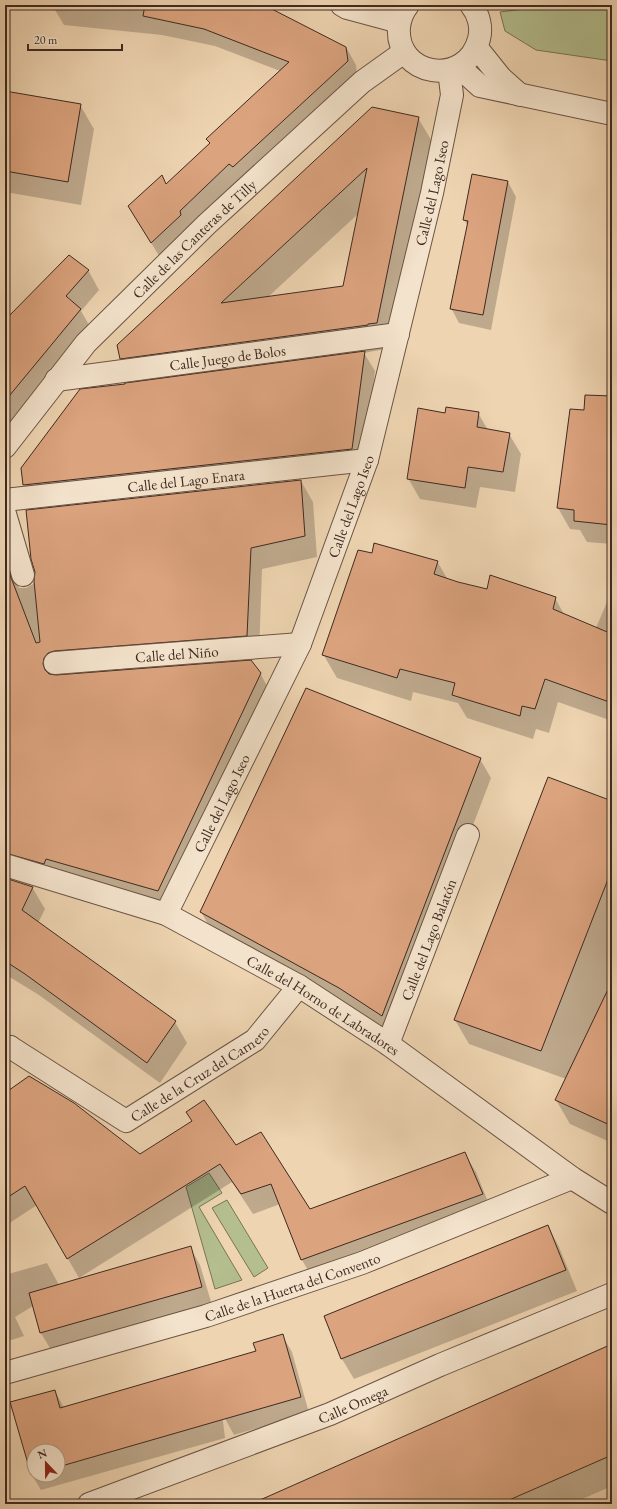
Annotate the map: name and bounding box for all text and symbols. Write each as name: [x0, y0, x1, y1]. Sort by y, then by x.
scale bar: [28, 26, 122, 52]
text: 20 m: [34, 32, 58, 48]
street label: Calle del Lago Iseo: [410, 138, 452, 248]
street label: Calle de las Canteras de Tilly: [128, 174, 260, 302]
street label: Calle Juego de Bolos: [168, 340, 287, 374]
street label: Calle del Lago Iseo: [323, 453, 377, 560]
street label: Calle del Lago Enara: [126, 464, 246, 496]
street label: Calle del Niño: [134, 641, 219, 666]
street label: Calle del Lago Iseo: [189, 750, 254, 855]
street label: Calle del Lago Balatón: [396, 876, 460, 1003]
street label: Calle del Horno de Labradores: [244, 950, 404, 1059]
street label: Calle de la Cruz del Carnero: [126, 1021, 273, 1126]
street label: Calle de la Huerta del Convento: [202, 1247, 383, 1325]
street label: Calle Omega: [315, 1380, 390, 1427]
north arrow: [26, 1443, 66, 1483]
text: N: [36, 1446, 49, 1462]

